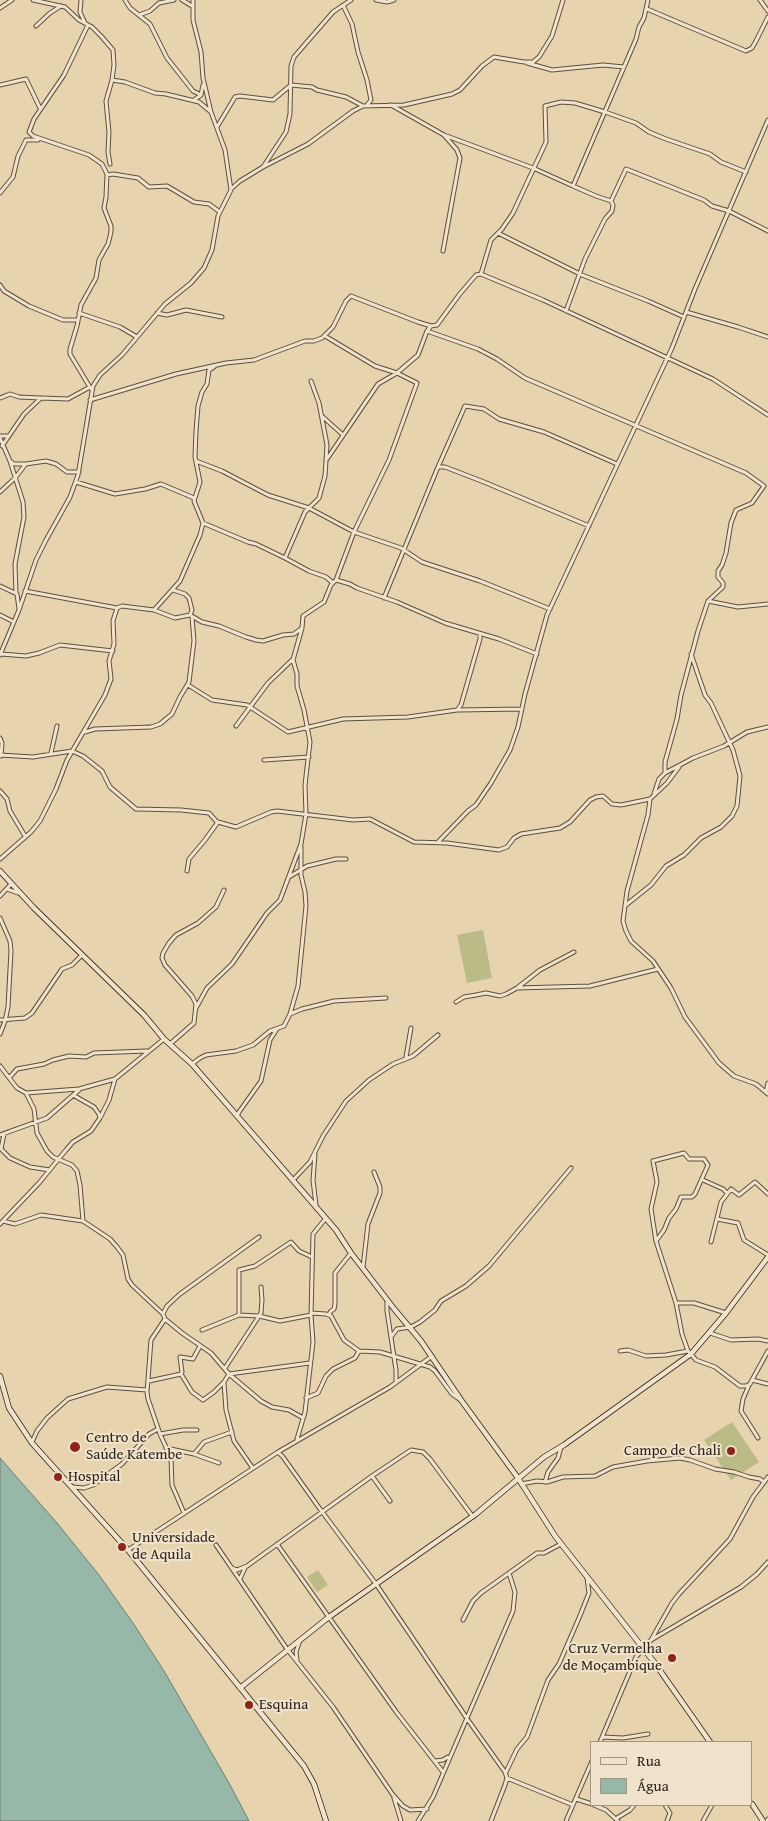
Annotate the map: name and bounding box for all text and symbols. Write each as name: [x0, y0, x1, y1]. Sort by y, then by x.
place label: Centro de Saúde Katembe: [86, 1429, 182, 1464]
marker: Centro de Saúde Katembe: [68, 1440, 82, 1454]
place label: Campo de Chali: [624, 1442, 721, 1460]
marker: Campo de Chali: [725, 1445, 737, 1457]
place label: Hospital: [68, 1468, 120, 1486]
marker: Hospital: [52, 1471, 64, 1483]
place label: Universidade de Aquila: [132, 1529, 215, 1564]
marker: Universidade de Aquila: [116, 1541, 128, 1553]
place label: Cruz Vermelha de Moçambique: [563, 1640, 662, 1675]
marker: Cruz Vermelha de Moçambique: [666, 1652, 678, 1664]
place label: Esquina: [259, 1696, 308, 1714]
marker: Esquina: [243, 1699, 255, 1711]
legend: [590, 1741, 753, 1806]
text: Rua: [637, 1750, 661, 1771]
text: Água: [637, 1775, 669, 1796]

